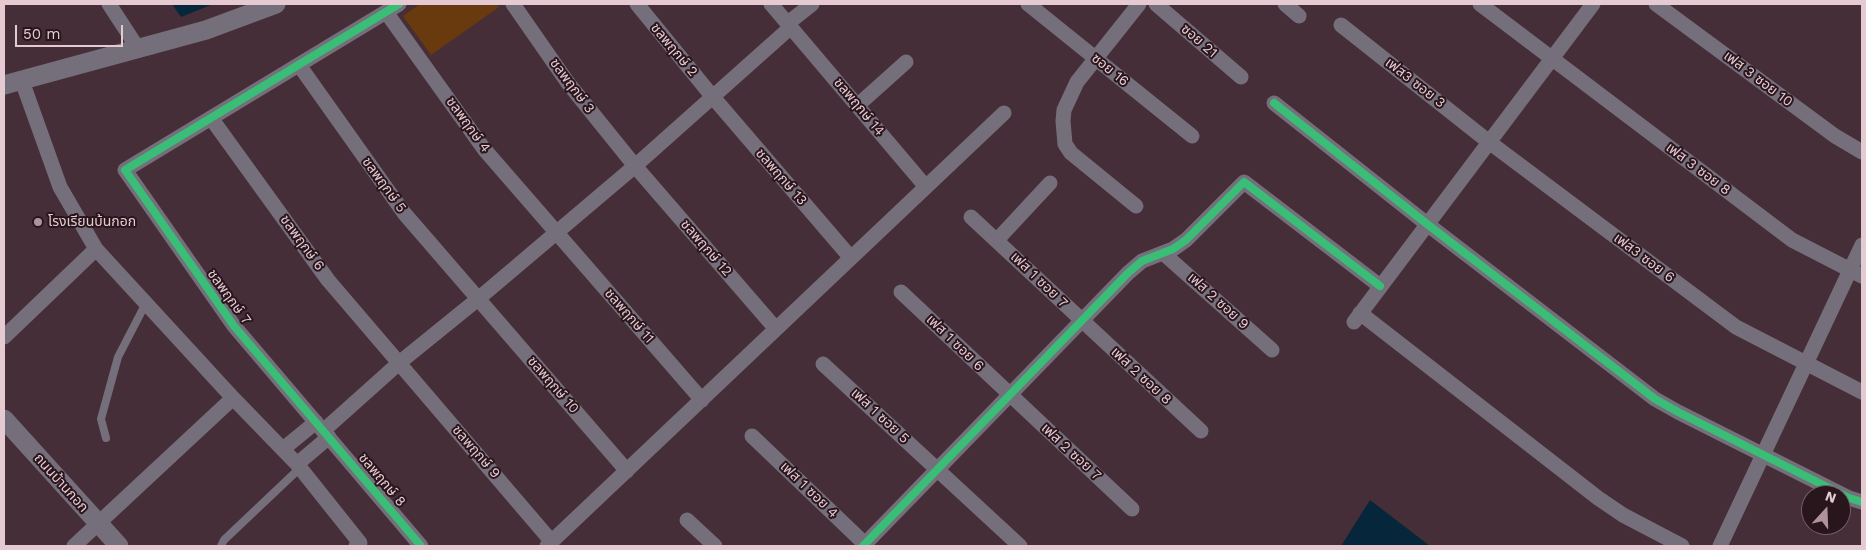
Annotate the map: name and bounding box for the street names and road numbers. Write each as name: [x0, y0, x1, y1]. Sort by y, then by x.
street label: ชลพฤกษ์ 2: [647, 20, 701, 80]
street label: ซอย 21: [1177, 21, 1221, 61]
street label: เฟส 3 ซอย 10: [1720, 48, 1796, 110]
street label: ซอย 16: [1088, 50, 1132, 90]
street label: เฟส3 ซอย 3: [1382, 54, 1448, 112]
street label: ชลพฤกษ์ 3: [546, 55, 598, 117]
street label: ชลพฤกษ์ 14: [830, 75, 888, 139]
street label: ชลพฤกษ์ 4: [442, 94, 494, 156]
street label: เฟส 3 ซอย 8: [1662, 139, 1734, 199]
street label: ชลพฤกษ์ 13: [752, 145, 810, 209]
street label: ชลพฤกษ์ 5: [358, 154, 410, 216]
street label: ชลพฤกษ์ 6: [276, 212, 328, 274]
street label: ชลพฤกษ์ 12: [677, 216, 735, 280]
street label: เฟส3 ซอย 6: [1610, 230, 1678, 286]
street label: เฟส 1 ซอย 7: [1007, 249, 1071, 311]
street label: ชลพฤกษ์ 7: [203, 266, 255, 328]
street label: เฟส 2 ซอย 9: [1184, 269, 1252, 333]
street label: ชลพฤกษ์ 11: [601, 285, 657, 347]
street label: เฟส 1 ซอย 6: [923, 311, 987, 375]
street label: เฟส 2 ซอย 8: [1107, 344, 1175, 408]
street label: ชลพฤกษ์ 10: [524, 353, 582, 417]
street label: เฟส 1 ซอย 5: [847, 385, 913, 447]
street label: เฟส 2 ซอย 7: [1038, 420, 1104, 484]
street label: ชลพฤกษ์ 9: [448, 422, 504, 482]
street label: ถนนบ้านกอก: [30, 450, 92, 516]
street label: ชลพฤกษ์ 8: [355, 450, 409, 510]
street label: เฟส 1 ซอย 4: [777, 458, 841, 522]

